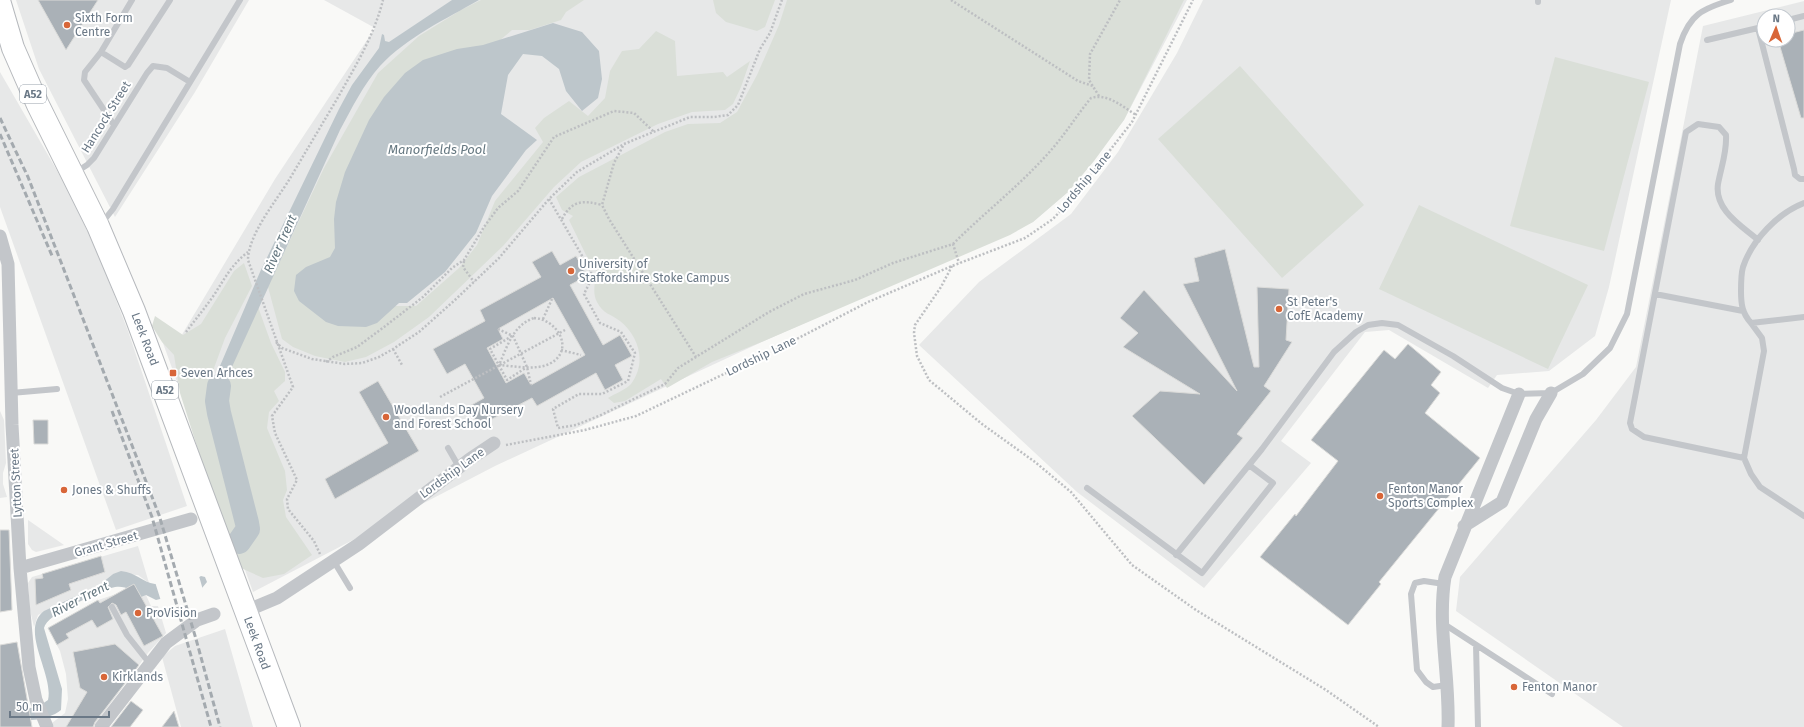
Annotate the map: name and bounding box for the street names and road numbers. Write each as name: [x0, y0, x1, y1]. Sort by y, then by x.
street label: Hancock Street: [78, 78, 134, 155]
road number: A52: [20, 85, 46, 103]
street label: Lordship Lane: [1054, 148, 1114, 216]
street label: Leek Road: [128, 310, 162, 368]
street label: Lordship Lane: [724, 333, 798, 379]
road number: A52: [152, 381, 178, 399]
street label: Lordship Lane: [417, 445, 487, 501]
street label: Lytton Street: [7, 447, 25, 518]
street label: Grant Street: [73, 528, 140, 560]
street label: Leek Road: [241, 614, 273, 672]

